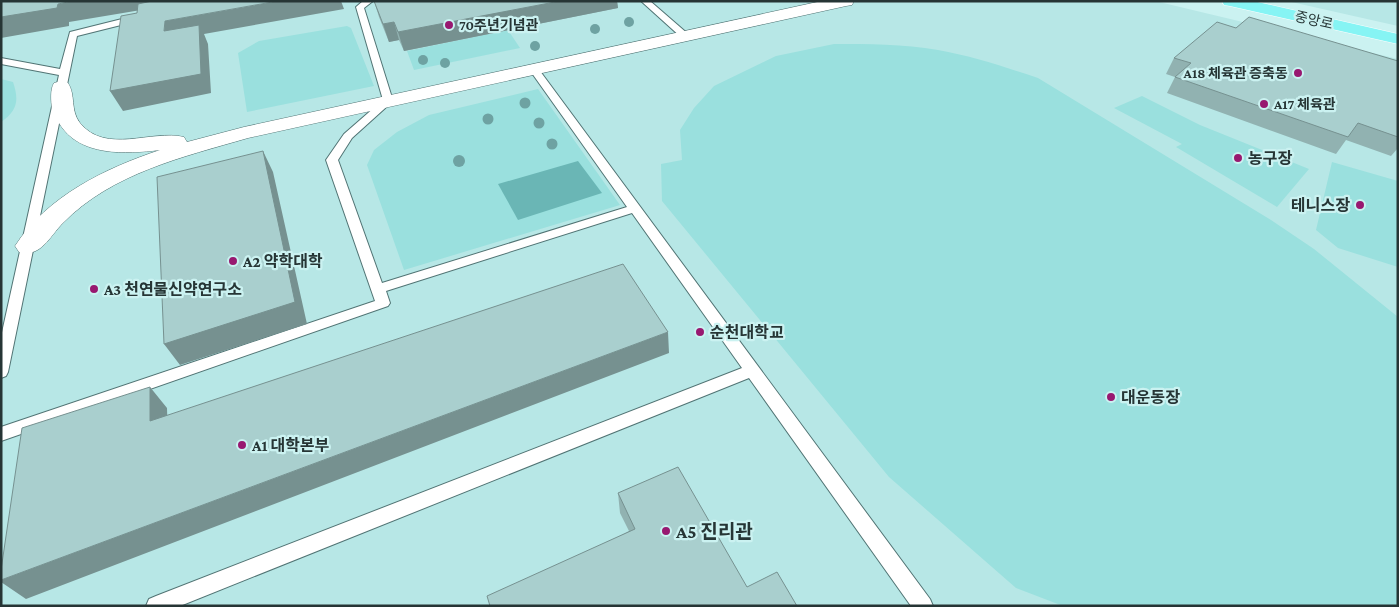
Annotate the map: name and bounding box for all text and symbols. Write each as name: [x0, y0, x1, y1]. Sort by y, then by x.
street label: 중앙로: [1293, 8, 1335, 32]
place label: 70주년기념관: [459, 17, 539, 33]
marker: 70주년기념관: [443, 19, 455, 31]
place label: A18 체육관 증축동: [1183, 65, 1288, 81]
marker: A18 체육관 증축동: [1292, 67, 1304, 79]
place label: A17 체육관: [1273, 96, 1336, 112]
marker: A17 체육관: [1258, 98, 1270, 110]
place label: 농구장: [1248, 150, 1292, 167]
marker: 농구장: [1232, 152, 1244, 164]
place label: 테니스장: [1291, 197, 1350, 214]
marker: 테니스장: [1354, 199, 1366, 211]
place label: A2 약학대학: [242, 252, 323, 270]
marker: A2 약학대학: [227, 255, 239, 267]
place label: A3 천연물신약연구소: [103, 280, 242, 298]
marker: A3 천연물신약연구소: [88, 283, 100, 295]
place label: 순천대학교: [710, 323, 784, 341]
marker: 순천대학교: [694, 326, 706, 338]
place label: 대운동장: [1121, 389, 1180, 406]
marker: 대운동장: [1105, 391, 1117, 403]
place label: A1 대학본부: [251, 436, 329, 454]
marker: A1 대학본부: [236, 439, 248, 451]
place label: A5 진리관: [675, 521, 753, 542]
marker: A5 진리관: [660, 525, 672, 537]

